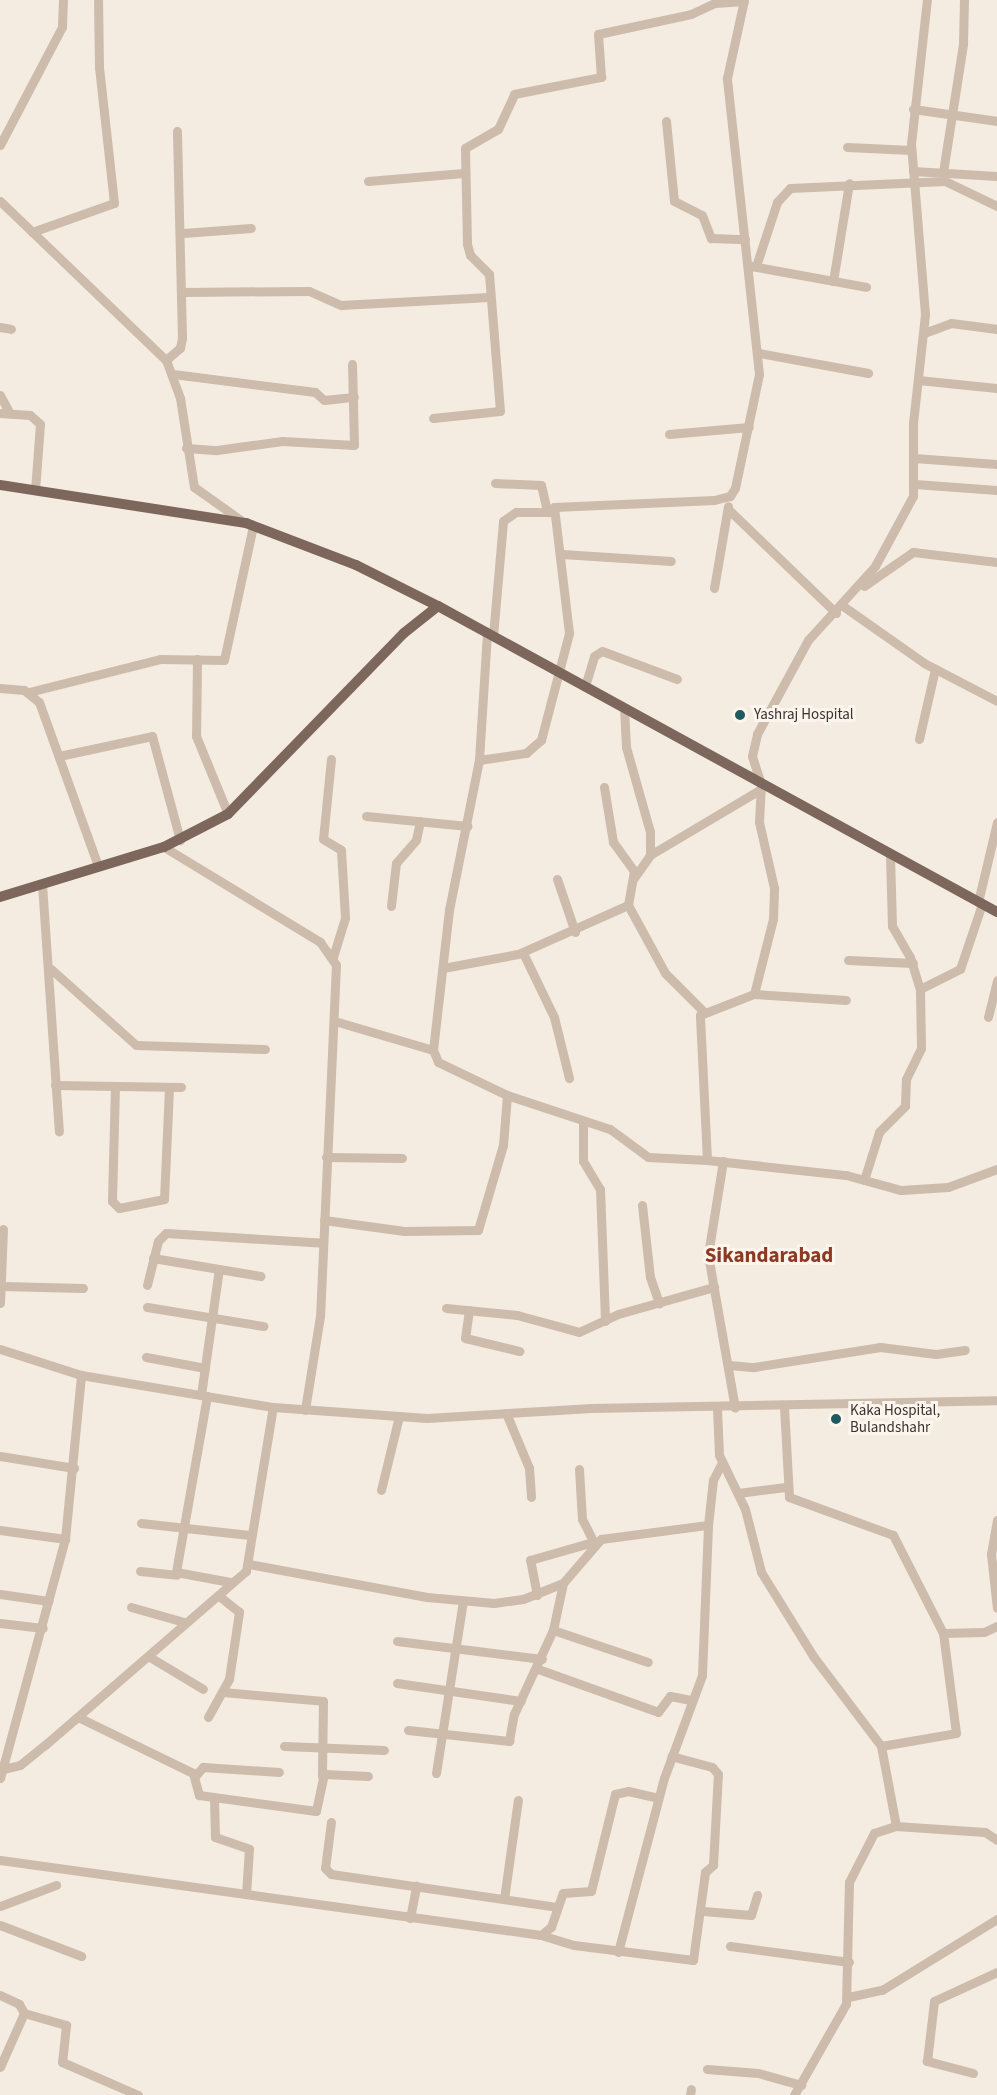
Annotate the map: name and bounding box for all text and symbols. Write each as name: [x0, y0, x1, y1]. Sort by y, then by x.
marker: Yashraj Hospital: [731, 706, 749, 724]
place label: Yashraj Hospital: [754, 706, 854, 724]
district label: Sikandarabad: [705, 1242, 833, 1268]
place label: Kaka Hospital, Bulandshahr: [850, 1401, 940, 1436]
marker: Kaka Hospital, Bulandshahr: [827, 1410, 845, 1428]

